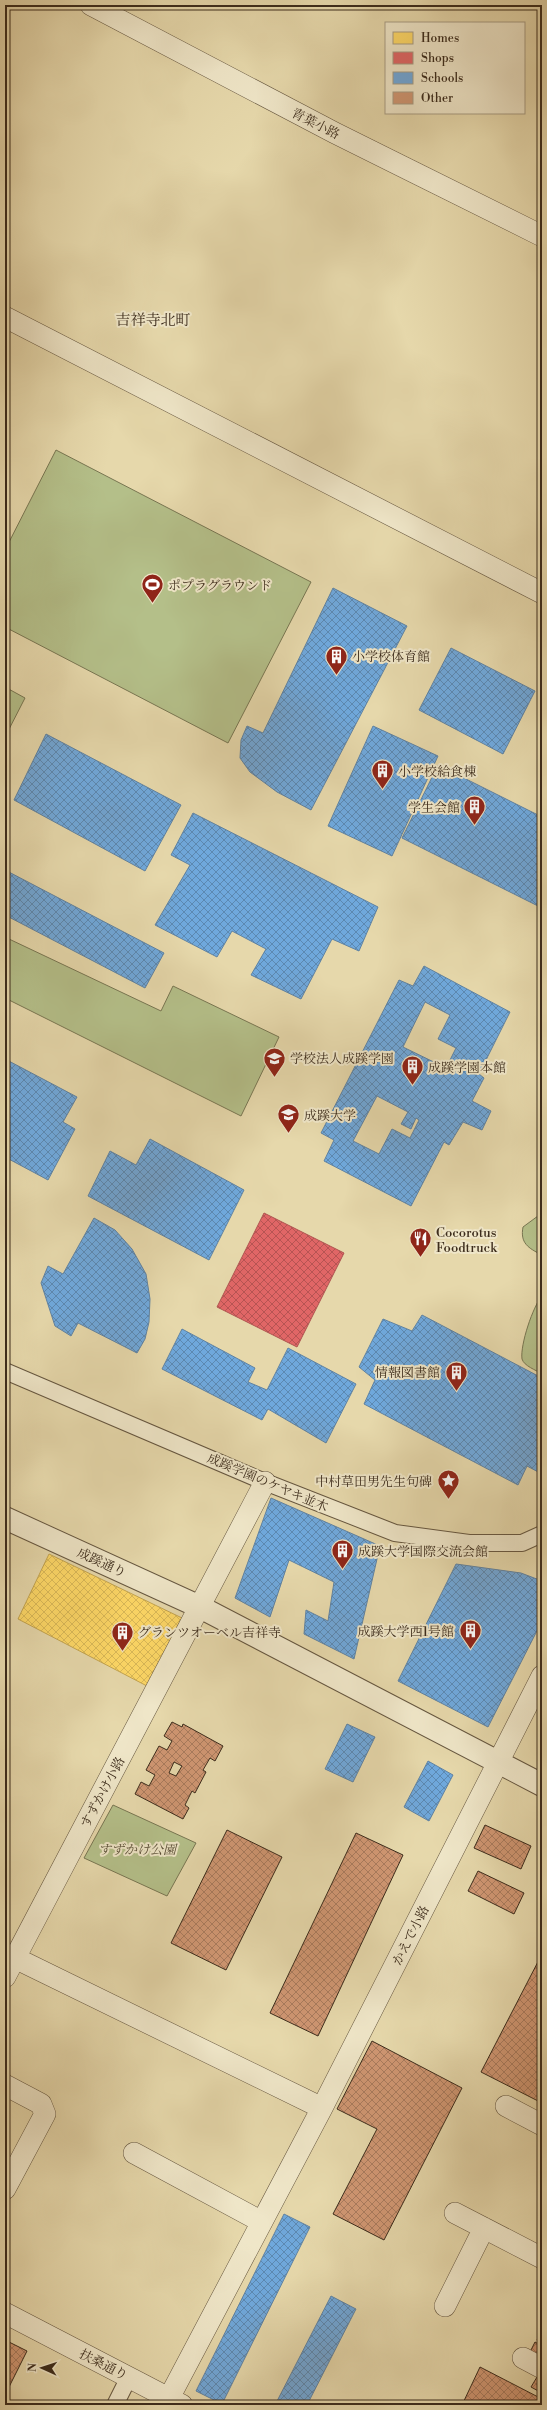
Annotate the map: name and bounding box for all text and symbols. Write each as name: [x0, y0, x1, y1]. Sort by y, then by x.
legend: [385, 22, 525, 114]
text: Homes: [421, 31, 459, 46]
text: Shops: [421, 51, 454, 66]
text: Schools: [421, 71, 463, 86]
text: Other: [421, 91, 453, 106]
street label: 青葉小路: [289, 105, 342, 143]
district label: 吉祥寺北町: [115, 311, 191, 330]
sports icon: ポプラグラウンド: [139, 572, 165, 605]
place label: ポプラグラウンド: [168, 578, 272, 594]
building icon: 小学校体育館: [323, 643, 349, 676]
place label: 小学校体育館: [352, 649, 430, 665]
building icon: 小学校給食棟: [370, 758, 396, 791]
place label: 小学校給食棟: [398, 764, 476, 780]
building icon: 学生会館: [462, 794, 488, 827]
place label: 学生会館: [408, 800, 460, 816]
school or university icon: 学校法人成蹊学園: [261, 1045, 287, 1078]
place label: 学校法人成蹊学園: [290, 1051, 394, 1067]
building icon: 成蹊学園本館: [399, 1054, 425, 1087]
place label: 成蹊学園本館: [428, 1060, 506, 1076]
school or university icon: 成蹊大学: [275, 1102, 301, 1135]
place label: 成蹊大学: [304, 1108, 356, 1124]
place label: Cocorotus Foodtruck: [436, 1225, 498, 1256]
restaurant icon: Cocorotus Foodtruck: [407, 1226, 433, 1259]
building icon: 情報図書館: [443, 1359, 469, 1392]
place label: 情報図書館: [375, 1365, 440, 1381]
street label: 成蹊学園のケヤキ並木: [205, 1450, 330, 1516]
place icon: 中村草田男先生句碑: [435, 1468, 461, 1501]
place label: 中村草田男先生句碑: [315, 1474, 432, 1490]
building icon: 成蹊大学国際交流会館: [330, 1538, 356, 1571]
place label: 成蹊大学国際交流会館: [358, 1544, 488, 1560]
street label: 成蹊通り: [75, 1545, 129, 1581]
building icon: 成蹊大学西1号館: [457, 1618, 483, 1651]
building icon: グランツオーベル吉祥寺: [110, 1619, 136, 1652]
place label: 成蹊大学西1号館: [357, 1624, 454, 1640]
place label: グランツオーベル吉祥寺: [138, 1625, 281, 1641]
street label: すずかけ小路: [77, 1754, 128, 1831]
park label: すずかけ公園: [98, 1842, 178, 1858]
street label: かえで小路: [389, 1903, 433, 1968]
street label: 扶桑通り: [77, 2346, 130, 2384]
north arrow: [22, 2348, 62, 2388]
text: N: [26, 2363, 40, 2372]

